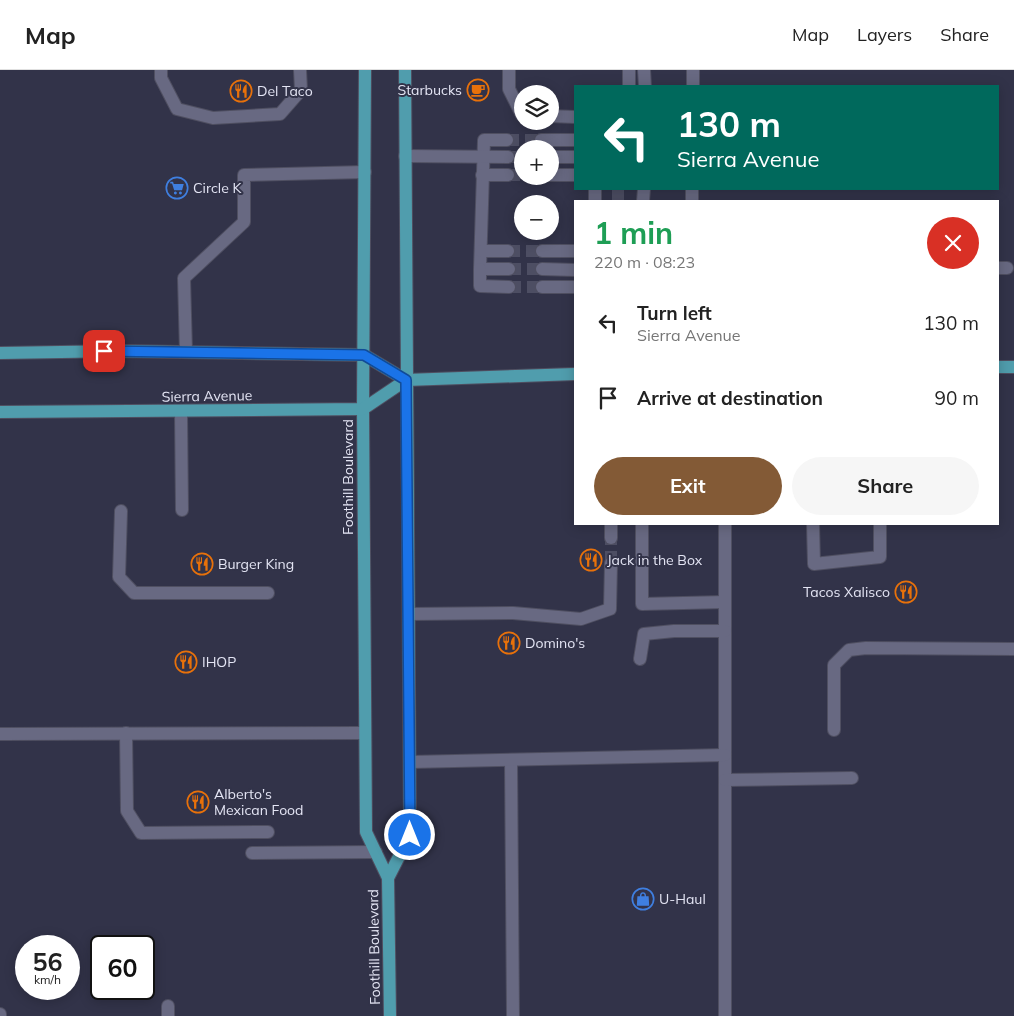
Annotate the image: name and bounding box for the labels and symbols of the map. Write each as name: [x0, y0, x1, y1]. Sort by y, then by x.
cafe icon: Starbucks: [466, 78, 490, 102]
restaurant icon: Del Taco: [229, 79, 253, 103]
place label: Starbucks: [397, 81, 462, 99]
place label: Del Taco: [257, 82, 313, 100]
supermarket icon: Circle K: [165, 176, 189, 200]
place label: Circle K: [193, 179, 242, 197]
pin: [83, 330, 125, 372]
street label: Sierra Avenue: [162, 386, 252, 406]
street label: Foothill Boulevard: [339, 419, 357, 535]
restaurant icon: Jack in the Box: [579, 548, 603, 572]
place label: Jack in the Box: [607, 551, 703, 569]
restaurant icon: Burger King: [190, 552, 214, 576]
place label: Burger King: [218, 555, 294, 573]
restaurant icon: Tacos Xalisco: [894, 580, 918, 604]
place label: Tacos Xalisco: [803, 583, 890, 601]
restaurant icon: Domino's: [497, 631, 521, 655]
place label: Domino's: [525, 634, 585, 652]
restaurant icon: IHOP: [174, 650, 198, 674]
place label: IHOP: [202, 653, 236, 671]
place label: Alberto's Mexican Food: [214, 785, 304, 819]
restaurant icon: Alberto's Mexican Food: [186, 790, 210, 814]
position arrow: [383, 808, 435, 860]
shop icon: U-Haul: [631, 887, 655, 911]
street label: Foothill Boulevard: [364, 889, 384, 1005]
place label: U-Haul: [659, 890, 706, 908]
speed limit sign: 60: [90, 935, 155, 1000]

